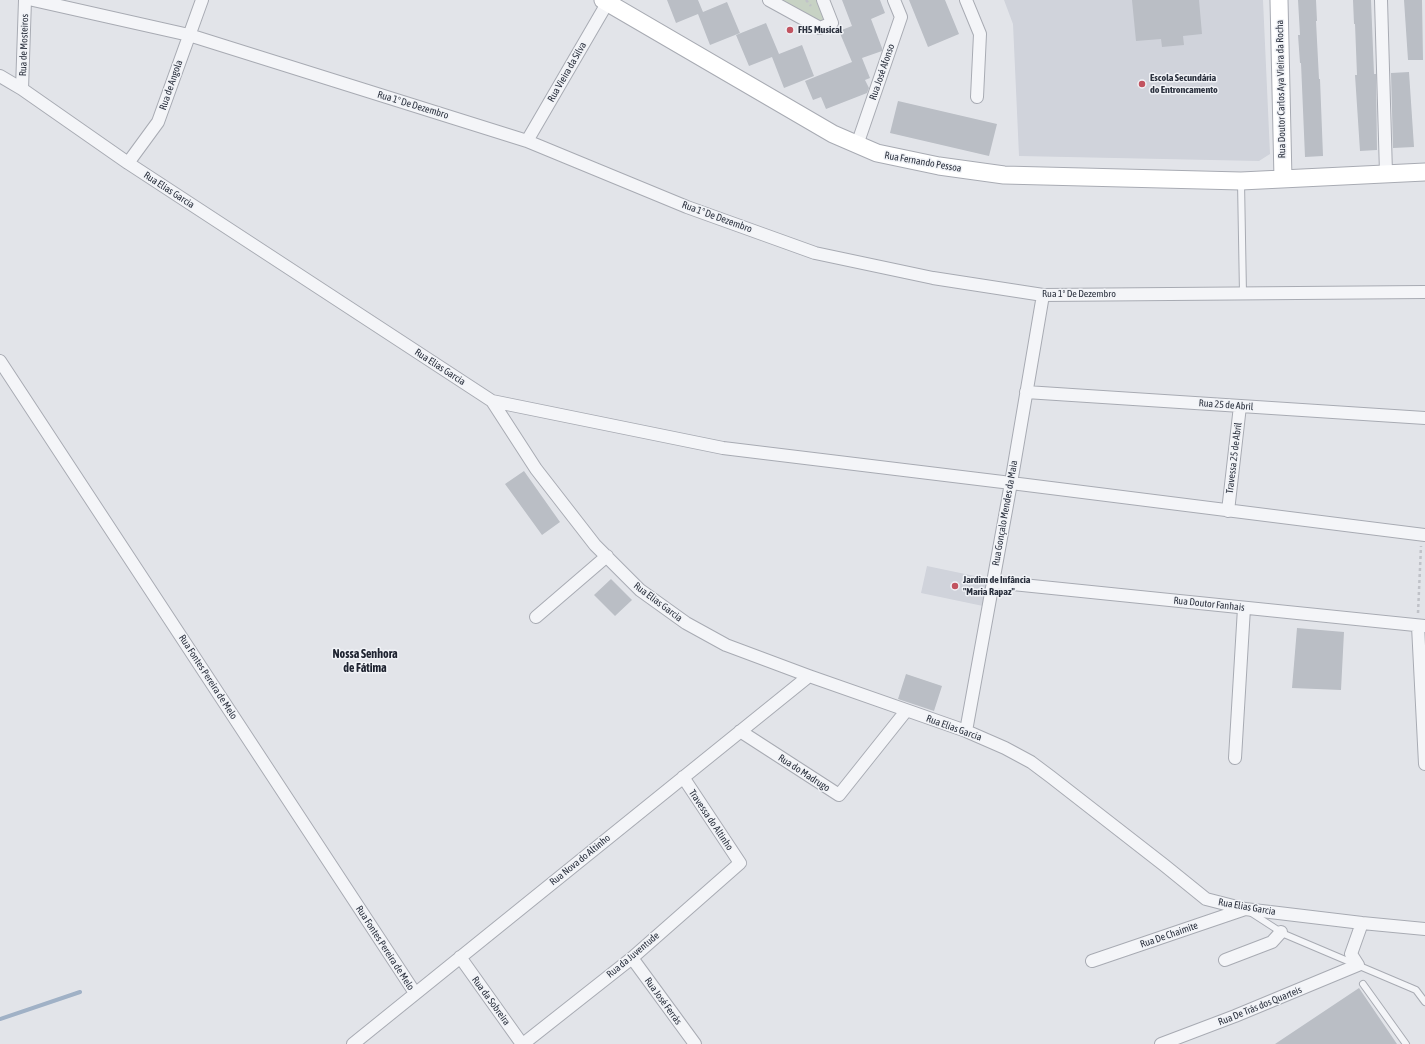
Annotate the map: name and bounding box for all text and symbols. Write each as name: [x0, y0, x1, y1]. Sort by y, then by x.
street label: Rua de Mosteiros: [17, 14, 31, 76]
street label: Rua Doutor Carlos Aya Vieira da Rocha: [1274, 20, 1288, 158]
place label: FH5 Musical: [798, 24, 842, 36]
marker: FH5 Musical: [785, 25, 795, 35]
street label: Rua Vieira da Silva: [545, 40, 589, 104]
street label: Rua José Afonso: [867, 42, 897, 102]
street label: Rua de Angola: [157, 58, 185, 112]
place label: Escola Secundária do Entroncamento: [1150, 72, 1218, 96]
marker: Escola Secundária do Entroncamento: [1137, 79, 1147, 89]
street label: Rua 1º De Dezembro: [376, 88, 450, 122]
street label: Rua Fernando Pessoa: [884, 149, 962, 175]
street label: Rua Elias Garcia: [141, 169, 197, 211]
street label: Rua 1º De Dezembro: [680, 199, 754, 235]
street label: Rua 1º De Dezembro: [1042, 288, 1116, 300]
street label: Rua Elias Garcia: [412, 346, 468, 388]
street label: Rua 25 de Abril: [1198, 397, 1254, 413]
street label: Travessa 25 de Abril: [1224, 422, 1244, 494]
street label: Rua Gonçalo Mendes da Maia: [990, 459, 1020, 567]
place label: Jardim de Infância "Maria Rapaz": [963, 574, 1030, 598]
street label: Rua Elias Garcia: [631, 580, 685, 624]
marker: Jardim de Infância "Maria Rapaz": [950, 581, 960, 591]
street label: Rua Doutor Fanhais: [1173, 594, 1245, 614]
street label: Rua Fontes Pereira de Melo: [176, 632, 240, 722]
district label: Nossa Senhora de Fátima: [332, 647, 398, 675]
street label: Rua Elias Garcia: [925, 712, 983, 744]
street label: Rua do Madrugo: [776, 752, 832, 794]
street label: Travessa do Altinho: [686, 787, 736, 853]
street label: Rua Nova do Altinho: [547, 832, 613, 888]
street label: Rua Elias Garcia: [1217, 896, 1277, 918]
street label: Rua Fontes Pereira de Melo: [353, 903, 417, 993]
street label: Rua De Chaimite: [1138, 919, 1200, 951]
street label: Rua da Juventude: [604, 930, 662, 980]
street label: Rua da Sobreira: [469, 974, 513, 1028]
street label: Rua José Ferrás: [642, 975, 684, 1027]
street label: Rua De Trás dos Quarteis: [1216, 984, 1304, 1028]

